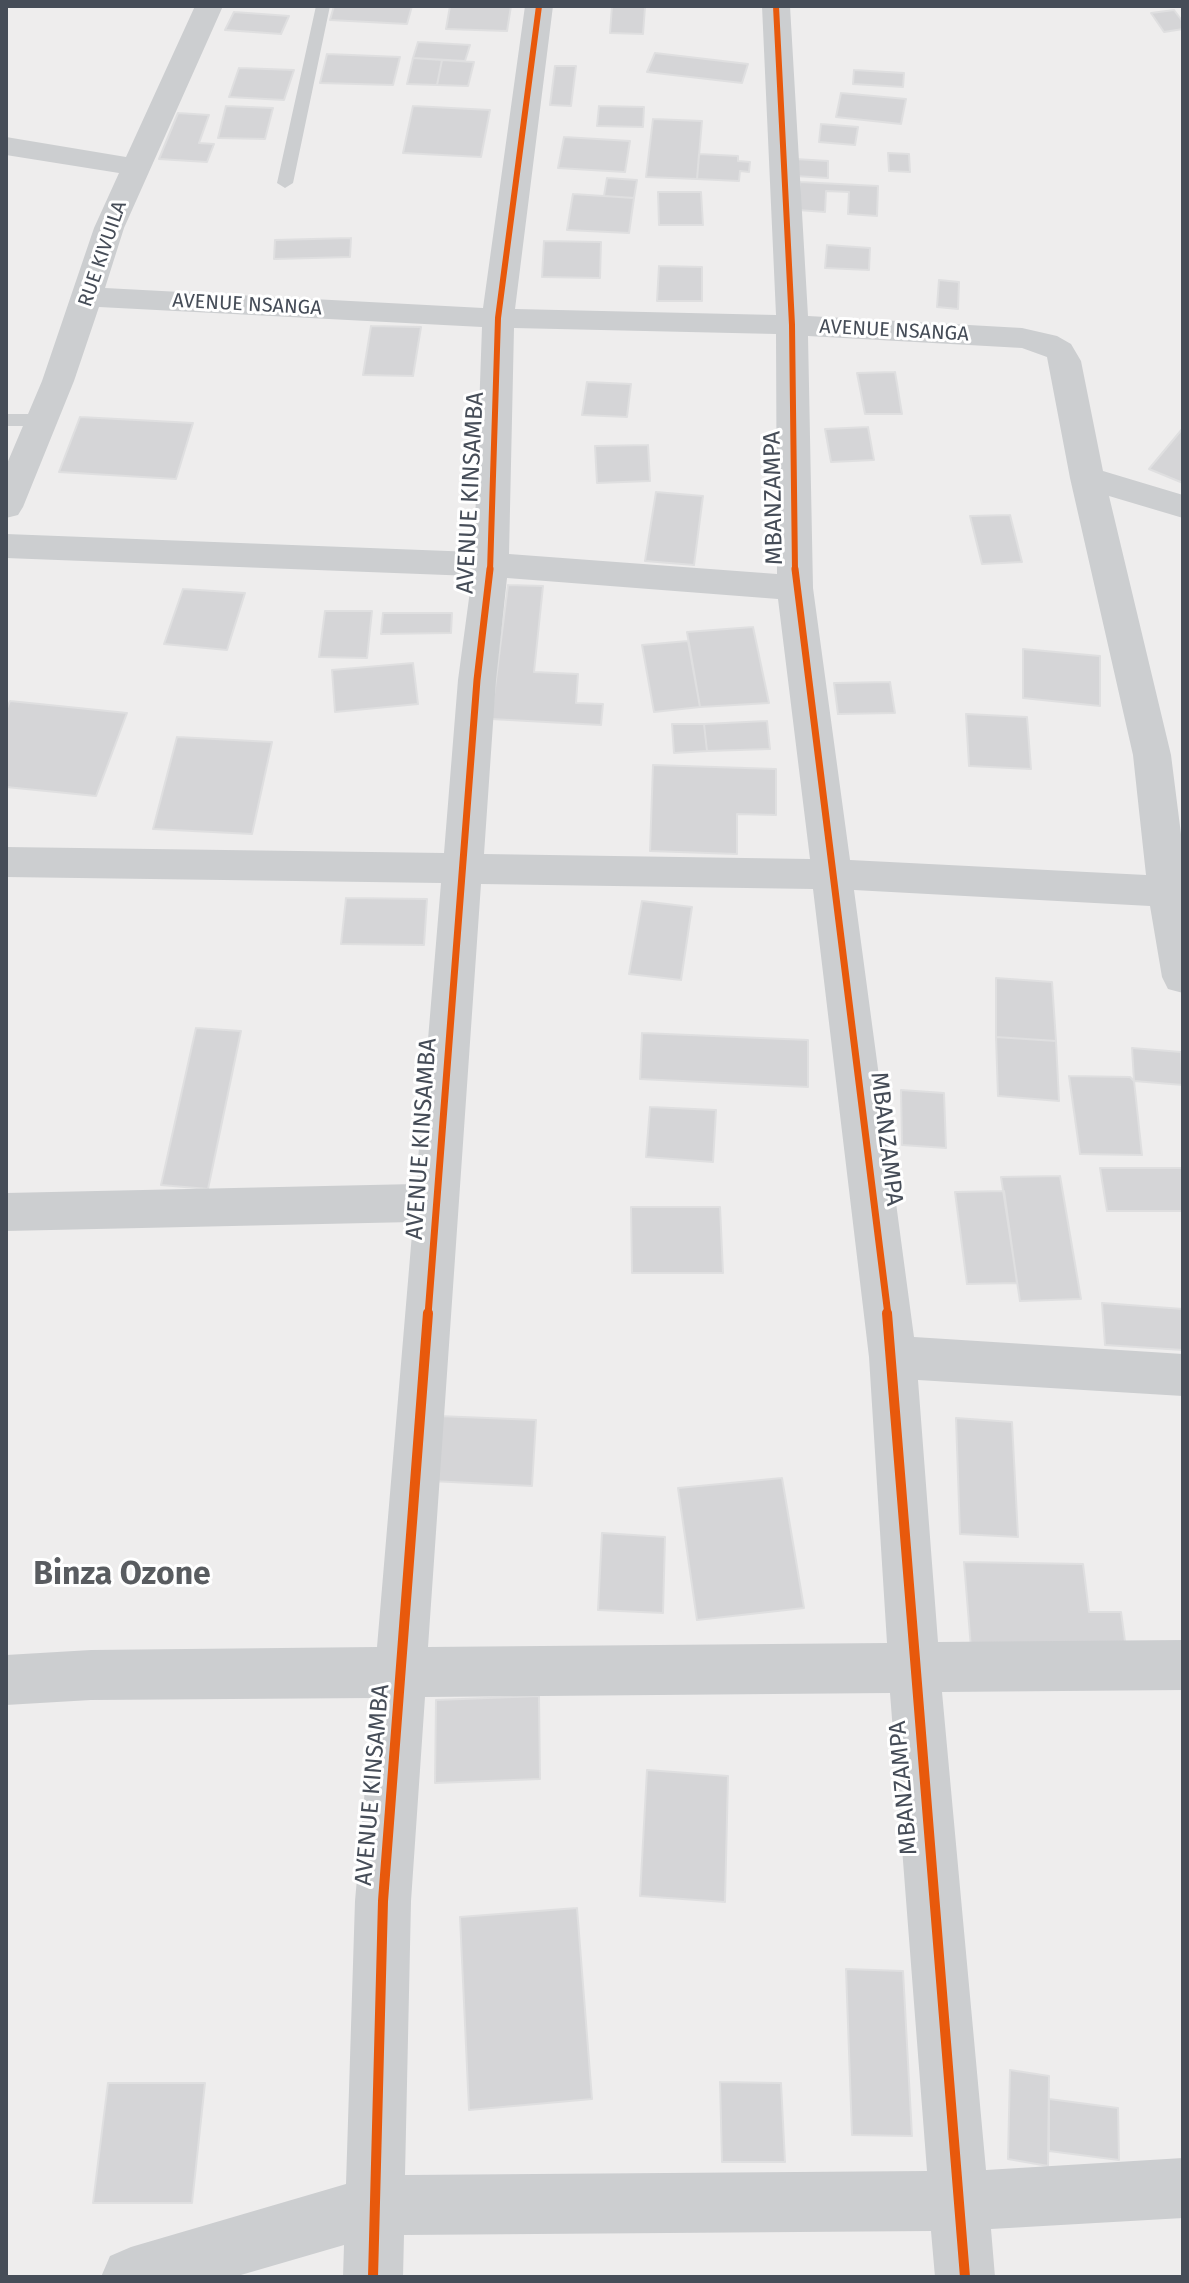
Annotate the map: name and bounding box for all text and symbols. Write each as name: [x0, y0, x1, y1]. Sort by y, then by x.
street label: RUE KIVUILA: [74, 198, 132, 310]
street label: AVENUE NSANGA: [172, 289, 322, 321]
street label: AVENUE NSANGA: [819, 315, 969, 347]
street label: AVENUE KINSAMBA: [451, 391, 491, 595]
street label: MBANZAMPA: [758, 431, 790, 565]
street label: AVENUE KINSAMBA: [401, 1037, 443, 1241]
street label: MBANZAMPA: [864, 1070, 908, 1208]
district label: Binza Ozone: [33, 1556, 211, 1594]
street label: AVENUE KINSAMBA: [350, 1683, 396, 1887]
street label: MBANZAMPA: [884, 1720, 924, 1856]

